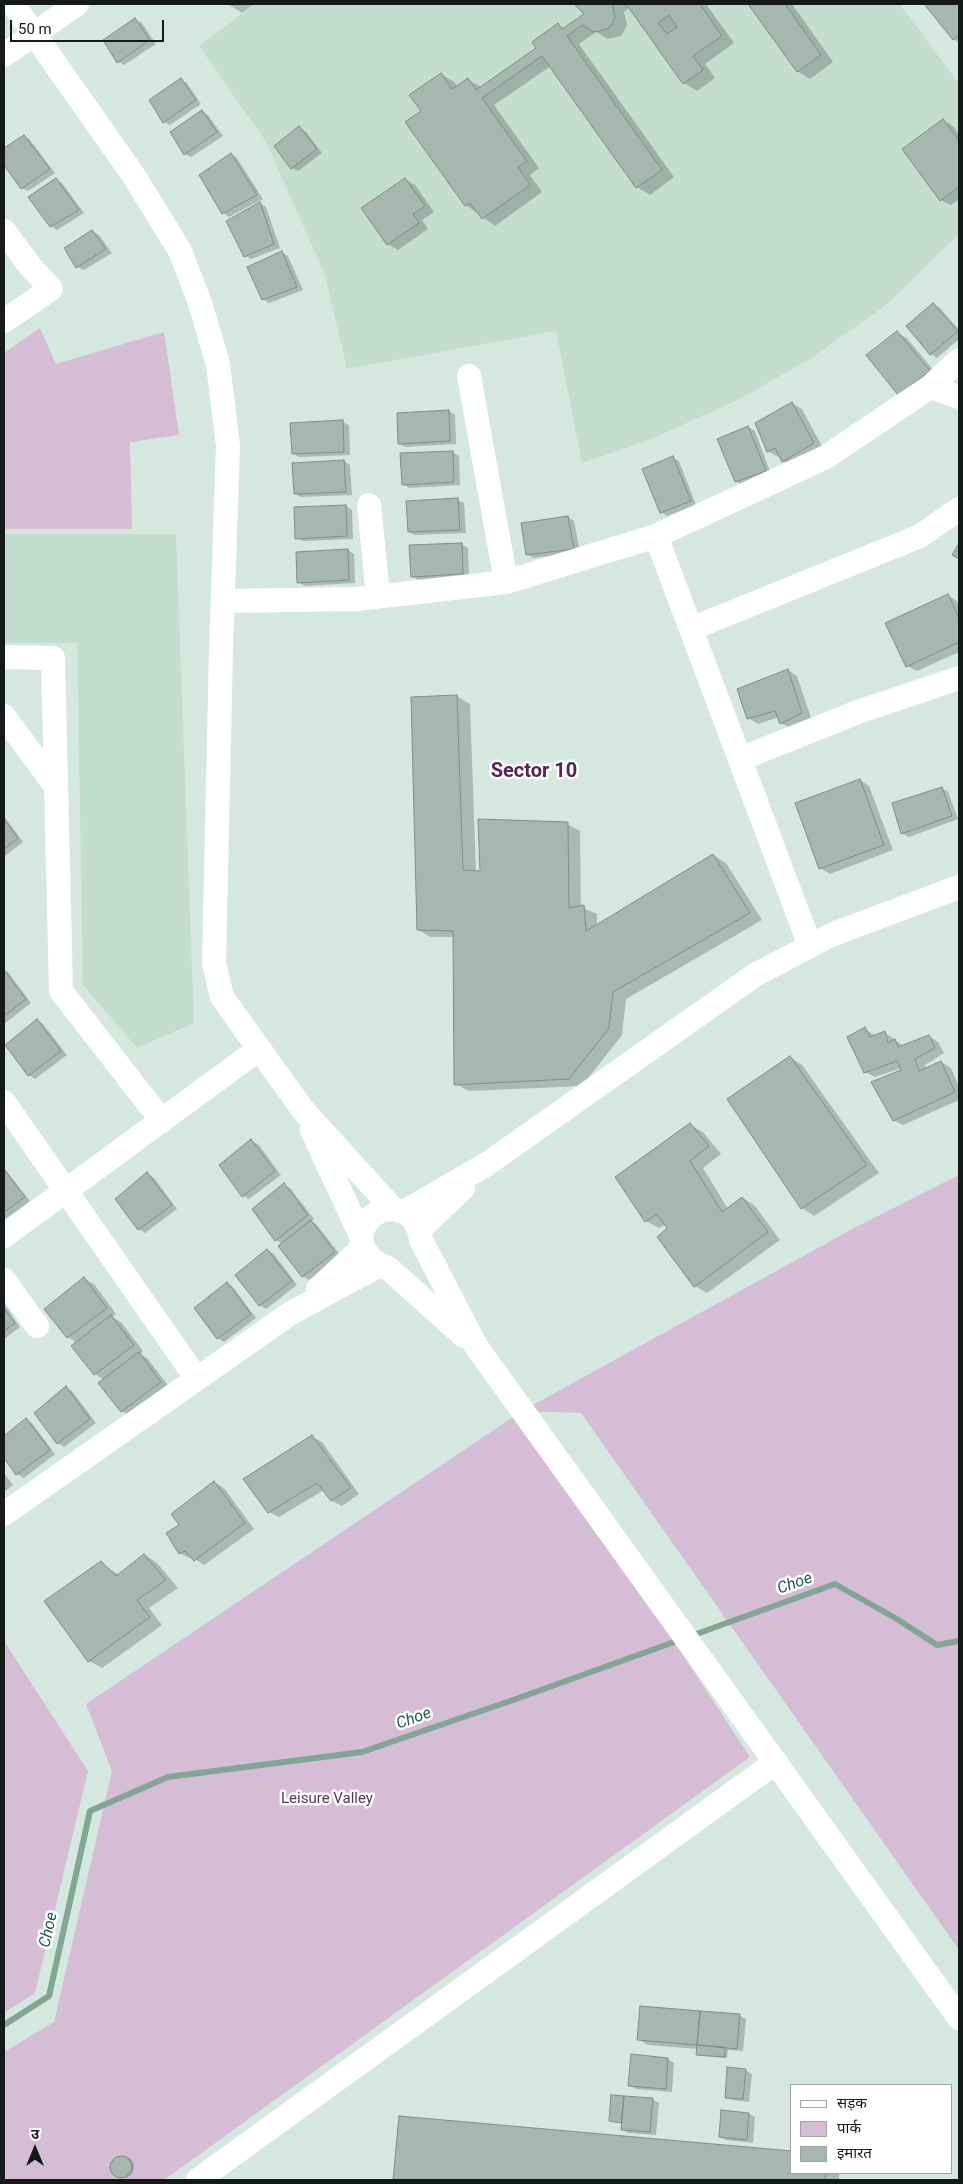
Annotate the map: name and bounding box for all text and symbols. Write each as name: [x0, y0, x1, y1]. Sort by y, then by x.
scale bar: [12, 10, 166, 42]
text: 50 m: [18, 20, 52, 38]
district label: Sector 10: [491, 760, 577, 784]
water label: Choe: [775, 1569, 815, 1599]
water label: Choe: [394, 1704, 434, 1734]
park label: Leisure Valley: [281, 1790, 373, 1808]
water label: Choe: [36, 1910, 62, 1950]
legend: [790, 2084, 953, 2174]
text: सड़क: [837, 2094, 867, 2112]
text: पार्क: [837, 2119, 861, 2137]
north arrow: [10, 2124, 60, 2174]
text: उ: [31, 2126, 39, 2142]
text: इमारत: [837, 2144, 872, 2162]

